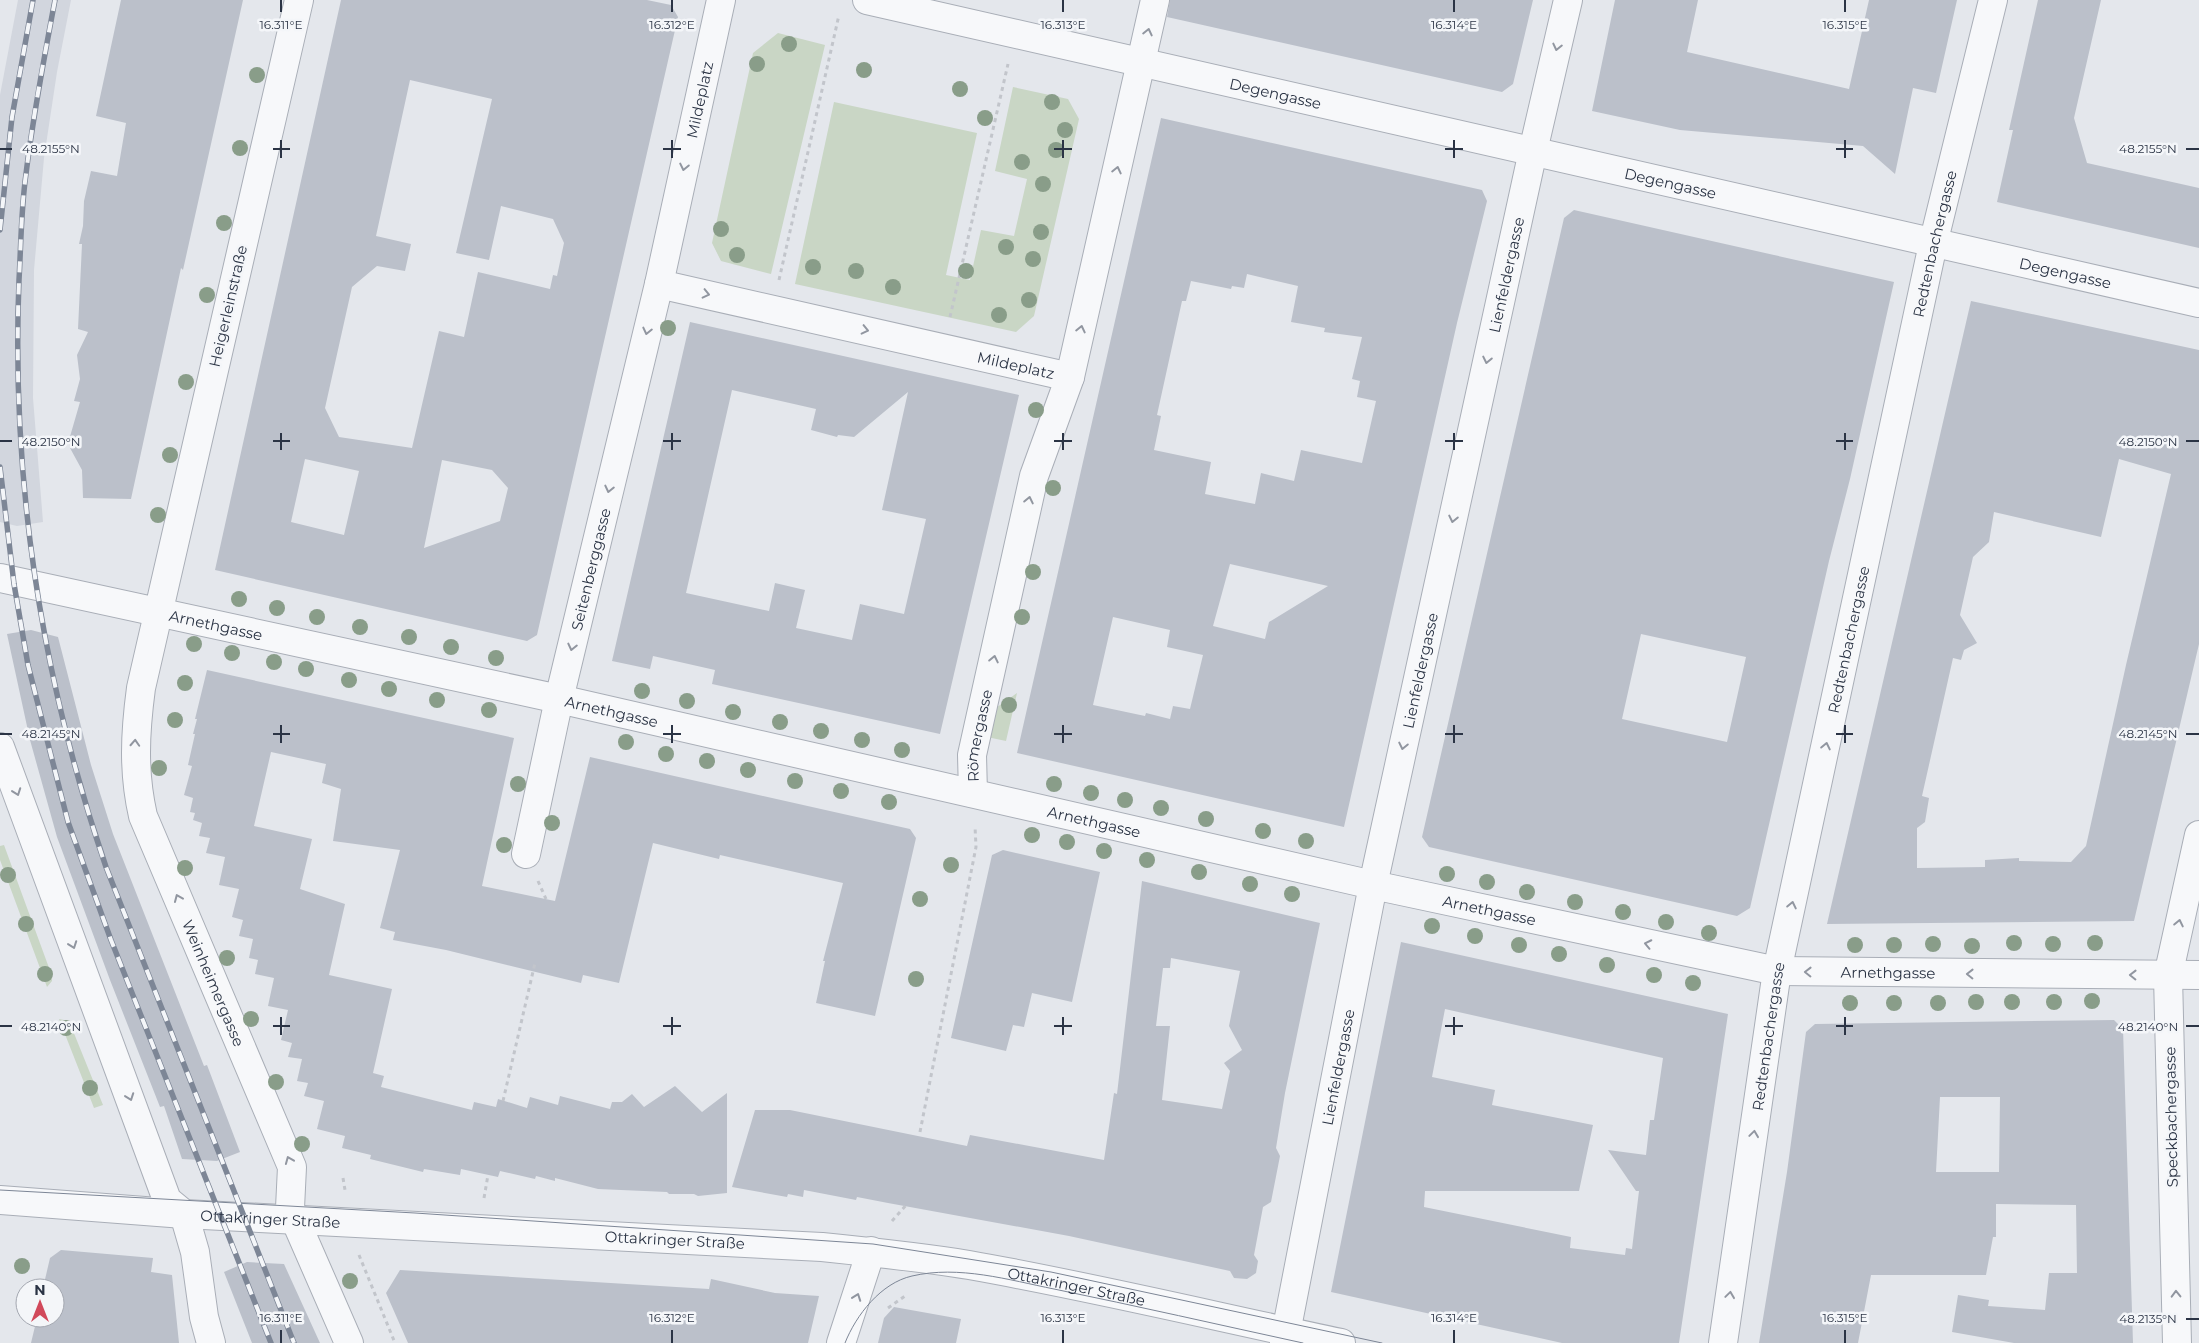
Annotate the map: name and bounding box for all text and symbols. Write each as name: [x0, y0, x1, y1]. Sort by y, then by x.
text: 16.311°E: [260, 17, 302, 32]
text: 16.312°E: [649, 17, 695, 32]
text: 16.313°E: [1040, 17, 1086, 32]
text: 16.314°E: [1431, 17, 1477, 32]
text: 16.315°E: [1822, 17, 1868, 32]
one-way arrow: [1142, 27, 1153, 36]
one-way arrow: [1552, 43, 1563, 52]
street label: Mildeplatz: [682, 59, 717, 140]
street label: Degengasse: [1228, 73, 1323, 113]
text: 48.2155°N: [22, 141, 80, 156]
text: 48.2155°N: [2119, 141, 2177, 156]
one-way arrow: [679, 163, 690, 172]
street label: Degengasse: [1623, 163, 1718, 202]
one-way arrow: [1111, 166, 1122, 175]
street label: Redtenbachergasse: [1908, 168, 1960, 319]
street label: Lienfeldergasse: [1484, 215, 1528, 335]
street label: Heigerleinstraße: [205, 243, 251, 369]
street label: Degengasse: [2018, 253, 2113, 292]
one-way arrow: [702, 288, 711, 299]
one-way arrow: [860, 324, 869, 335]
one-way arrow: [1075, 325, 1086, 333]
one-way arrow: [642, 326, 653, 335]
street label: Mildeplatz: [976, 347, 1057, 383]
one-way arrow: [1482, 355, 1493, 364]
text: 48.2150°N: [21, 434, 81, 449]
text: 48.2150°N: [2118, 434, 2178, 449]
one-way arrow: [604, 485, 615, 494]
one-way arrow: [1023, 496, 1034, 505]
street label: Seitenberggasse: [566, 506, 614, 632]
one-way arrow: [1448, 514, 1458, 523]
street label: Redtenbachergasse: [1823, 564, 1873, 715]
street label: Arnethgasse: [168, 605, 264, 644]
street label: Lienfeldergasse: [1398, 611, 1442, 730]
one-way arrow: [567, 643, 578, 652]
one-way arrow: [988, 654, 999, 663]
street label: Römergasse: [961, 688, 996, 782]
street label: Arnethgasse: [563, 691, 660, 731]
text: 48.2145°N: [22, 726, 80, 741]
text: 48.2145°N: [2119, 726, 2177, 741]
one-way arrow: [129, 739, 140, 747]
one-way arrow: [1398, 741, 1409, 750]
one-way arrow: [1820, 741, 1831, 750]
one-way arrow: [11, 788, 21, 796]
street label: Arnethgasse: [1046, 801, 1143, 841]
street label: Arnethgasse: [1441, 891, 1538, 929]
one-way arrow: [174, 894, 184, 903]
one-way arrow: [1786, 900, 1796, 909]
street label: Weinheimergasse: [179, 917, 249, 1049]
one-way arrow: [2174, 919, 2184, 928]
one-way arrow: [1644, 939, 1653, 949]
one-way arrow: [67, 940, 77, 948]
street label: Redtenbachergasse: [1747, 960, 1788, 1112]
street label: Arnethgasse: [1840, 962, 1936, 982]
one-way arrow: [1804, 966, 1812, 977]
one-way arrow: [1966, 968, 1974, 979]
one-way arrow: [2129, 970, 2137, 981]
street label: Lienfeldergasse: [1317, 1007, 1358, 1127]
text: 48.2140°N: [21, 1019, 81, 1034]
text: 48.2140°N: [2118, 1019, 2178, 1034]
street label: Speckbachergasse: [2160, 1046, 2182, 1188]
one-way arrow: [124, 1092, 134, 1101]
one-way arrow: [1748, 1130, 1758, 1138]
one-way arrow: [285, 1156, 295, 1165]
street label: Ottakringer Straße: [200, 1205, 341, 1232]
street label: Ottakringer Straße: [604, 1226, 745, 1252]
street label: Ottakringer Straße: [1006, 1263, 1147, 1310]
north arrow: [15, 1278, 65, 1328]
text: N: [34, 1281, 46, 1299]
one-way arrow: [1724, 1290, 1735, 1298]
one-way arrow: [2170, 1290, 2181, 1298]
one-way arrow: [851, 1294, 861, 1302]
text: 16.311°E: [260, 1310, 302, 1325]
text: 16.312°E: [649, 1310, 695, 1325]
text: 16.313°E: [1040, 1310, 1086, 1325]
text: 16.314°E: [1431, 1310, 1477, 1325]
text: 16.315°E: [1822, 1310, 1868, 1325]
text: 48.2135°N: [2119, 1311, 2177, 1326]

